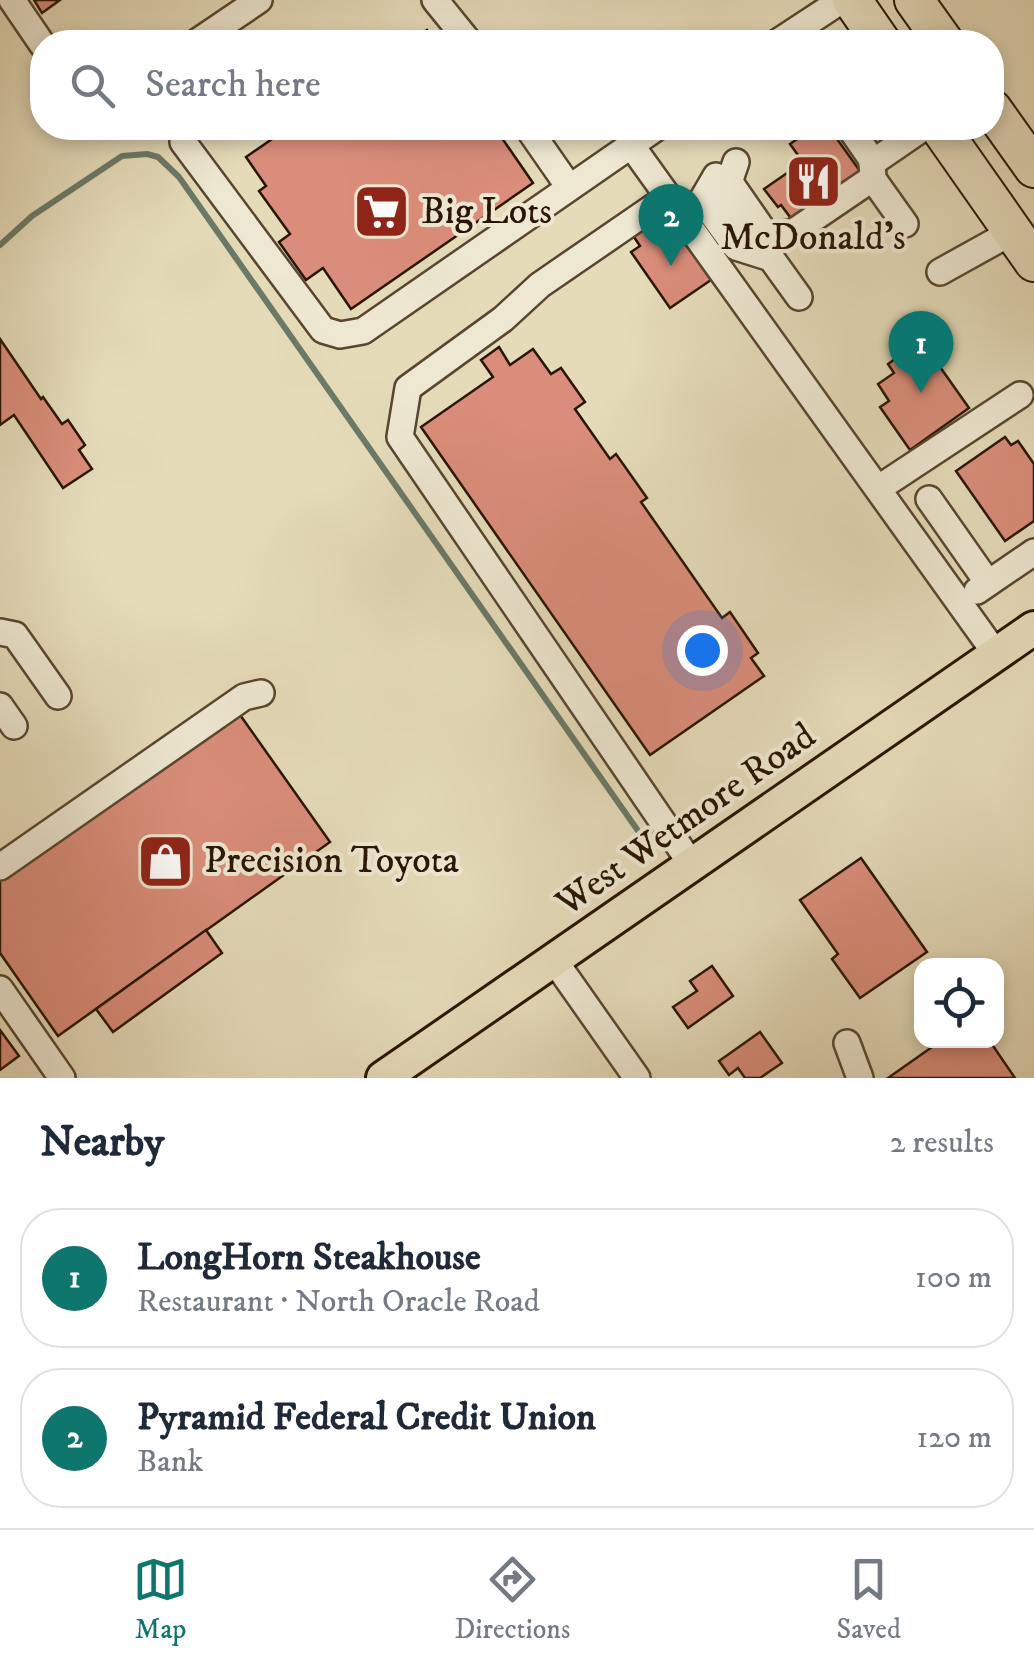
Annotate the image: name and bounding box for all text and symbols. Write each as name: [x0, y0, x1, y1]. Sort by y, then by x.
search box: [30, 30, 1004, 140]
icon: search: [65, 58, 120, 113]
text: Search here: [145, 61, 321, 109]
restaurant icon: McDonald's: [783, 151, 843, 211]
supermarket icon: Big Lots: [352, 182, 412, 242]
pin: 2: [638, 184, 704, 266]
place label: Big Lots: [421, 188, 552, 236]
place label: McDonald's: [720, 214, 906, 262]
pin: 1: [888, 310, 954, 393]
your location: [677, 625, 728, 676]
street label: West Wetmore Road: [546, 713, 825, 928]
shop icon: Precision Toyota: [135, 831, 195, 891]
place label: Precision Toyota: [204, 837, 459, 885]
map controls: [914, 958, 1004, 1048]
button: locate: [914, 958, 1004, 1048]
text: Nearby: [40, 1117, 164, 1169]
text: 2 results: [890, 1123, 994, 1163]
text: LongHorn Steakhouse: [137, 1234, 481, 1282]
text: 1: [69, 1258, 80, 1298]
text: 100 m: [915, 1258, 992, 1298]
text: Restaurant · North Oracle Road: [137, 1282, 540, 1322]
text: Pyramid Federal Credit Union: [137, 1394, 596, 1442]
text: 2: [67, 1418, 82, 1458]
text: 120 m: [916, 1418, 992, 1458]
text: Bank: [137, 1442, 203, 1482]
tab: Map: [133, 1552, 188, 1647]
tab: Directions: [454, 1552, 570, 1647]
tab: Saved: [837, 1552, 901, 1647]

